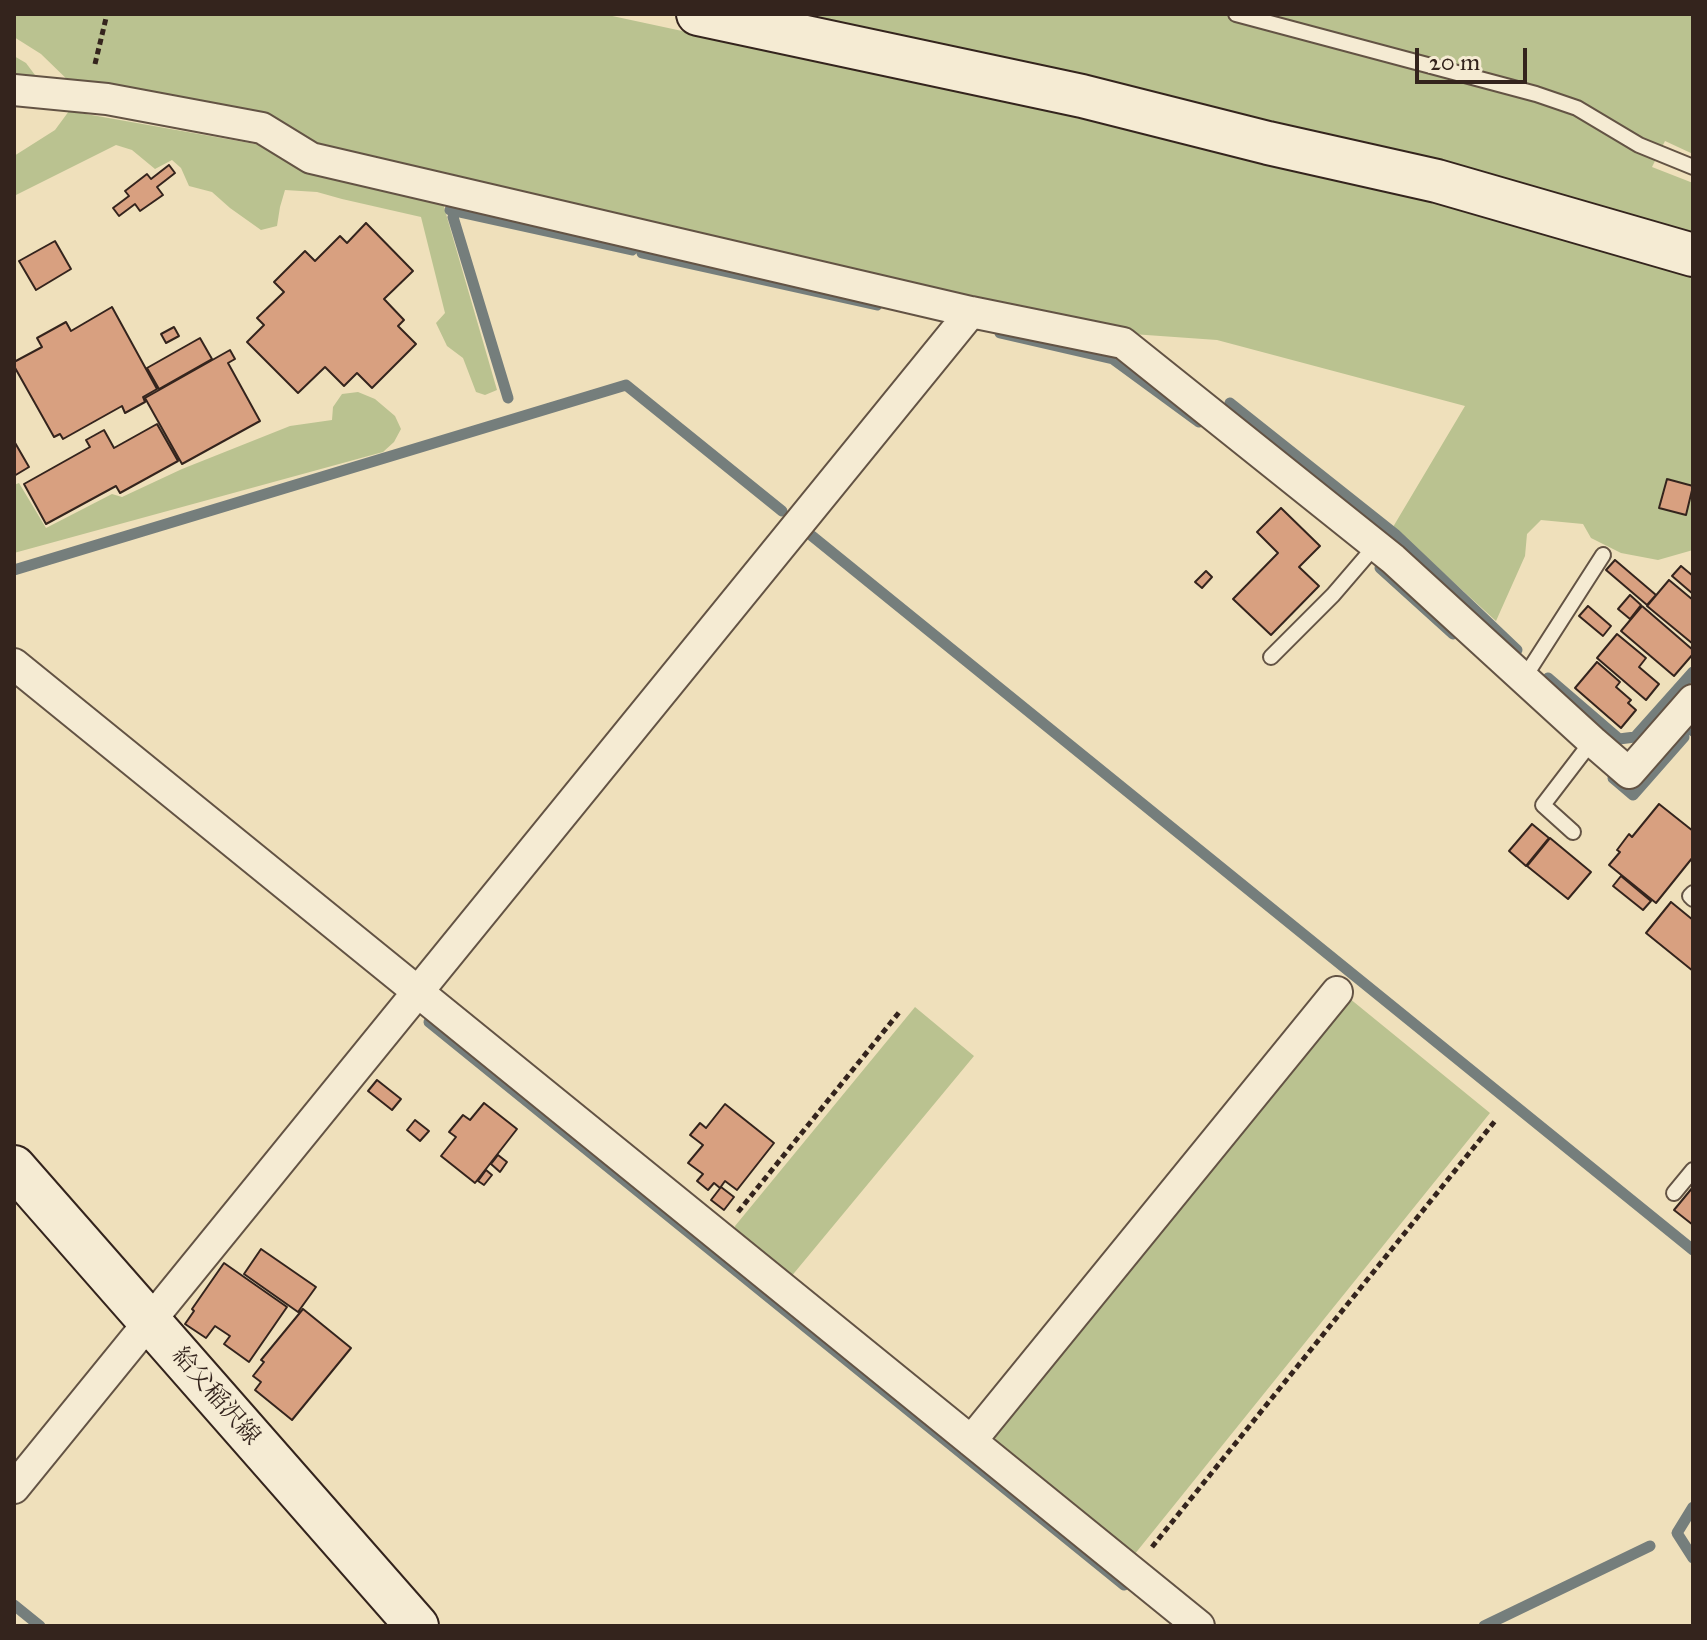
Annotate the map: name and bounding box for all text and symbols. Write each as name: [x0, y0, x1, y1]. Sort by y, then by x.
scale bar: [1419, 32, 1531, 82]
text: 20 m: [1429, 47, 1480, 77]
street label: 給父稲沢線: [165, 1342, 265, 1452]

